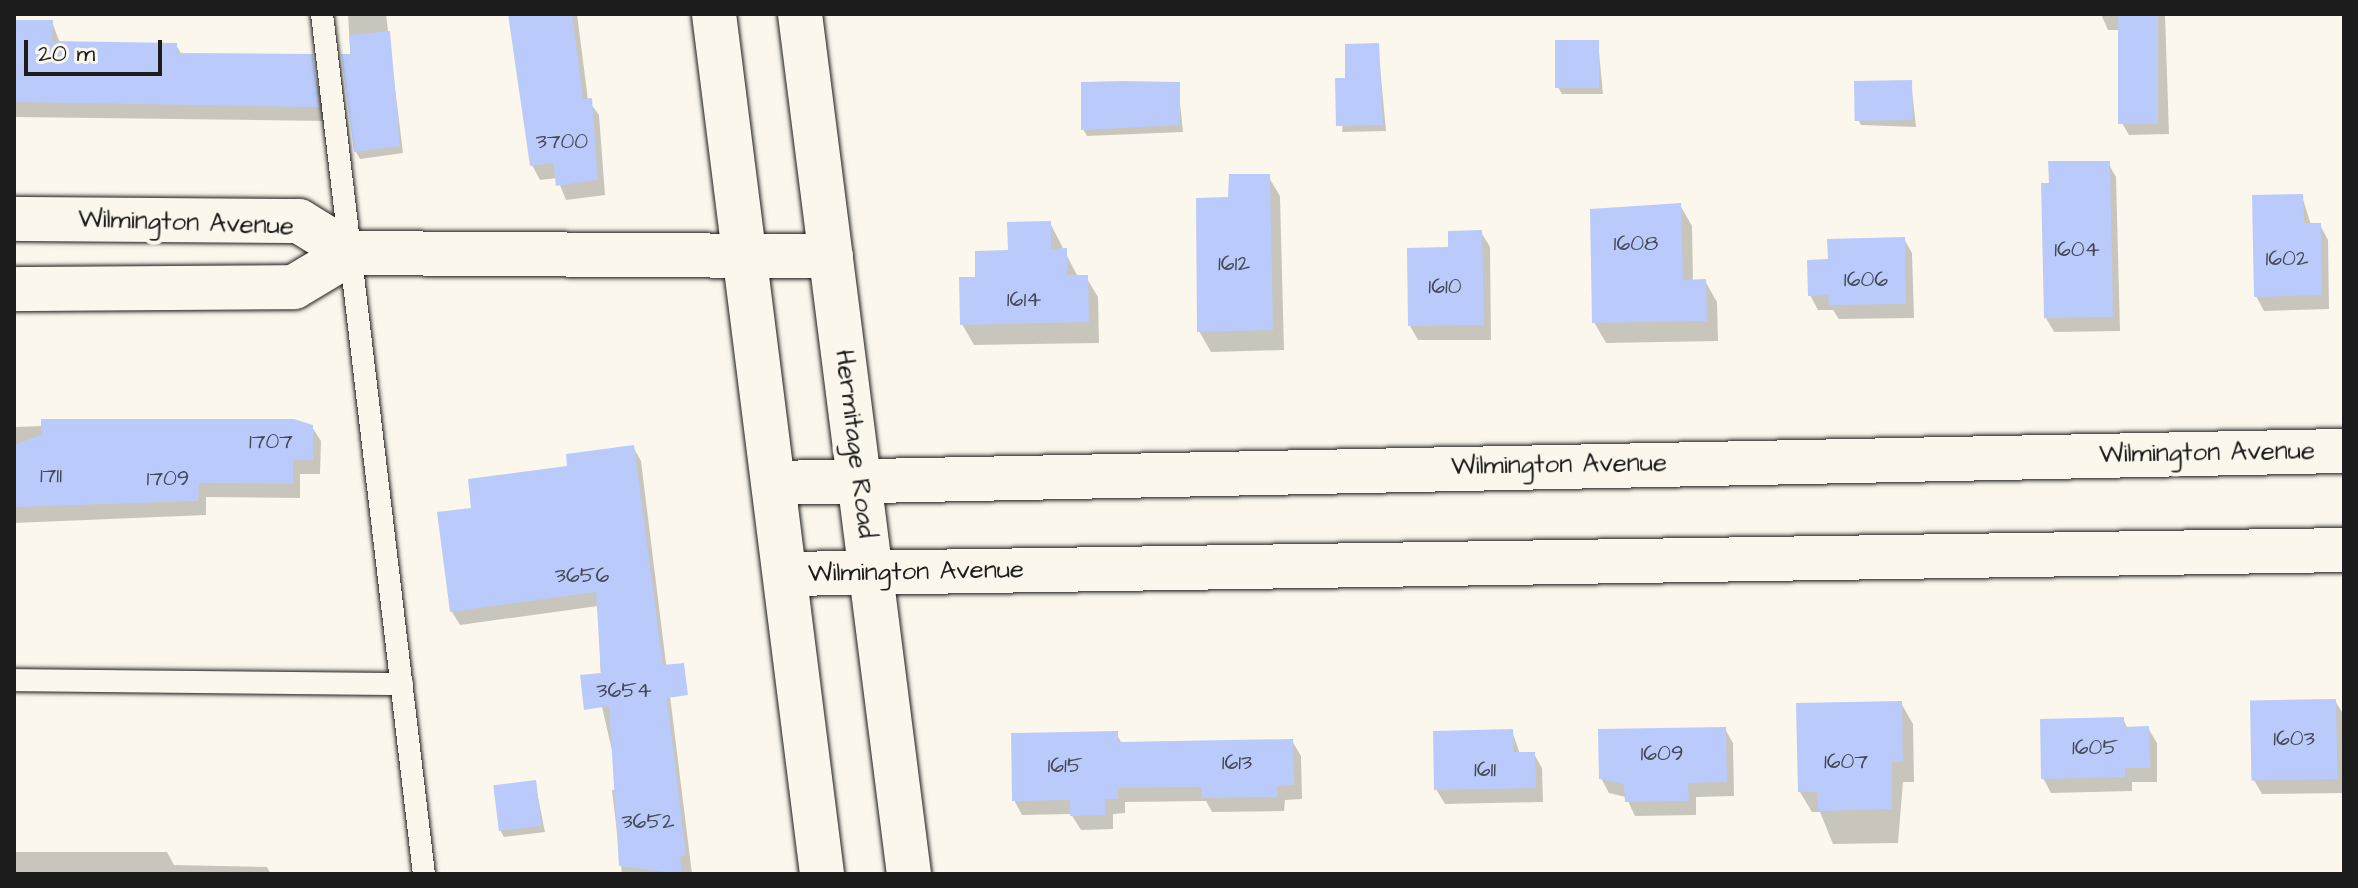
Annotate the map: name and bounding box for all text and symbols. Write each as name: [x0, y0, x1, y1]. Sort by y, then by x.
scale bar: [28, 24, 166, 74]
text: 20 m: [38, 37, 95, 71]
house number: 3700: [536, 129, 588, 155]
street label: Wilmington Avenue: [77, 204, 295, 242]
house number: 1608: [1614, 231, 1658, 257]
house number: 1604: [2054, 237, 2100, 263]
house number: 1602: [2265, 246, 2309, 272]
house number: 1612: [1218, 251, 1250, 277]
house number: 1606: [1844, 267, 1888, 293]
house number: 1610: [1428, 274, 1462, 300]
house number: 1614: [1007, 287, 1041, 313]
street label: Hermitage Road: [828, 348, 882, 540]
house number: 1707: [249, 429, 293, 455]
street label: Wilmington Avenue: [2099, 436, 2315, 470]
street label: Wilmington Avenue: [1451, 448, 1667, 482]
house number: 1711: [40, 463, 62, 489]
house number: 1709: [147, 466, 189, 492]
street label: Wilmington Avenue: [808, 555, 1024, 589]
house number: 3656: [555, 563, 609, 589]
house number: 3654: [596, 678, 652, 704]
house number: 1603: [2273, 726, 2315, 752]
house number: 1605: [2072, 735, 2118, 761]
house number: 1609: [1640, 741, 1684, 767]
house number: 1607: [1824, 749, 1868, 775]
house number: 1613: [1222, 750, 1252, 776]
house number: 1615: [1048, 753, 1082, 779]
house number: 1611: [1474, 757, 1496, 783]
house number: 3652: [621, 809, 675, 835]

